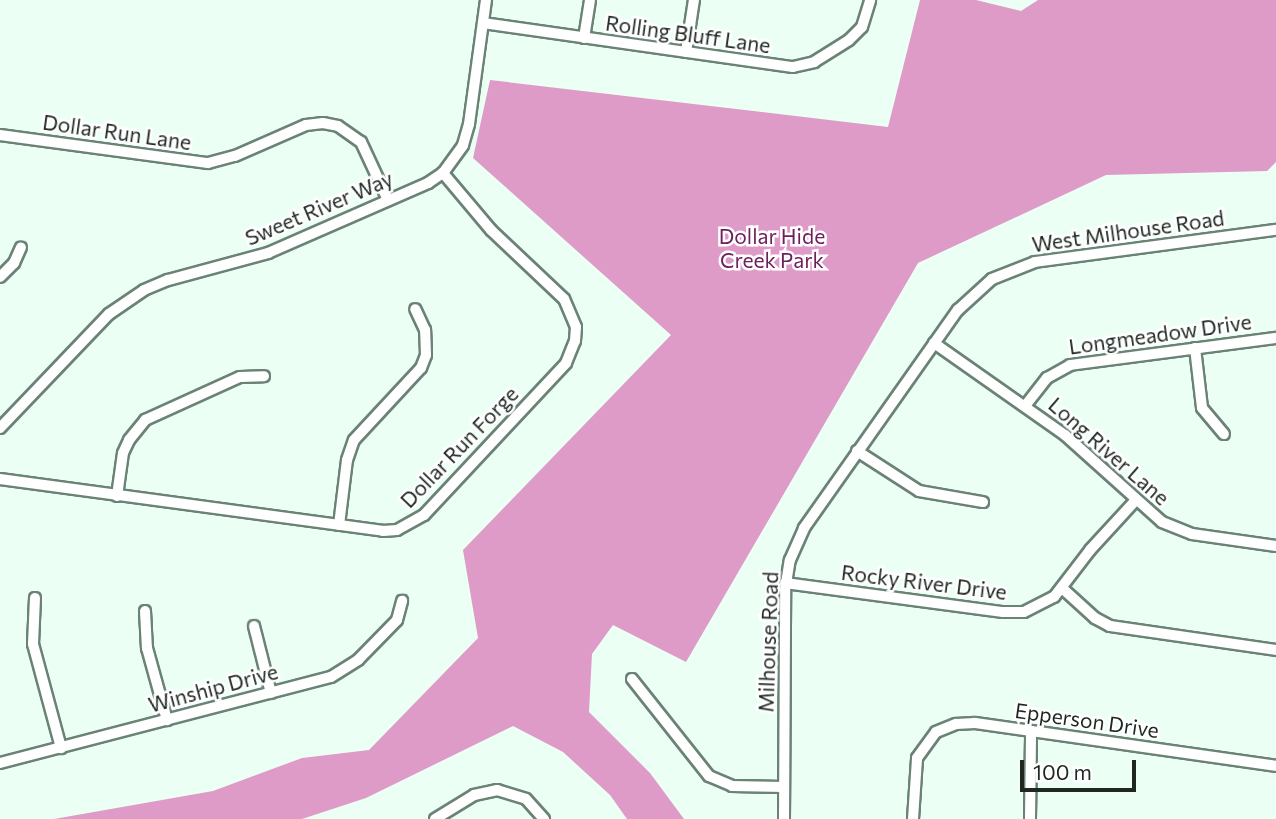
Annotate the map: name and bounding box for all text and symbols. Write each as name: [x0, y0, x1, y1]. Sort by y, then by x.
street label: Rolling Bluff Lane: [604, 10, 772, 58]
street label: Dollar Run Lane: [41, 109, 193, 155]
street label: Sweet River Way: [241, 165, 397, 251]
street label: West Milhouse Road: [1030, 205, 1226, 257]
park label: Dollar Hide Creek Park: [719, 223, 825, 273]
street label: Longmeadow Drive: [1067, 309, 1253, 359]
street label: Dollar Run Forge: [395, 381, 523, 513]
street label: Long River Lane: [1044, 392, 1174, 510]
street label: Rocky River Drive: [840, 559, 1008, 605]
street label: Milhouse Road: [753, 571, 783, 713]
street label: Winship Drive: [146, 659, 280, 717]
street label: Epperson Drive: [1013, 697, 1161, 743]
scale bar: [1024, 746, 1140, 790]
text: 100 m: [1033, 759, 1092, 784]

